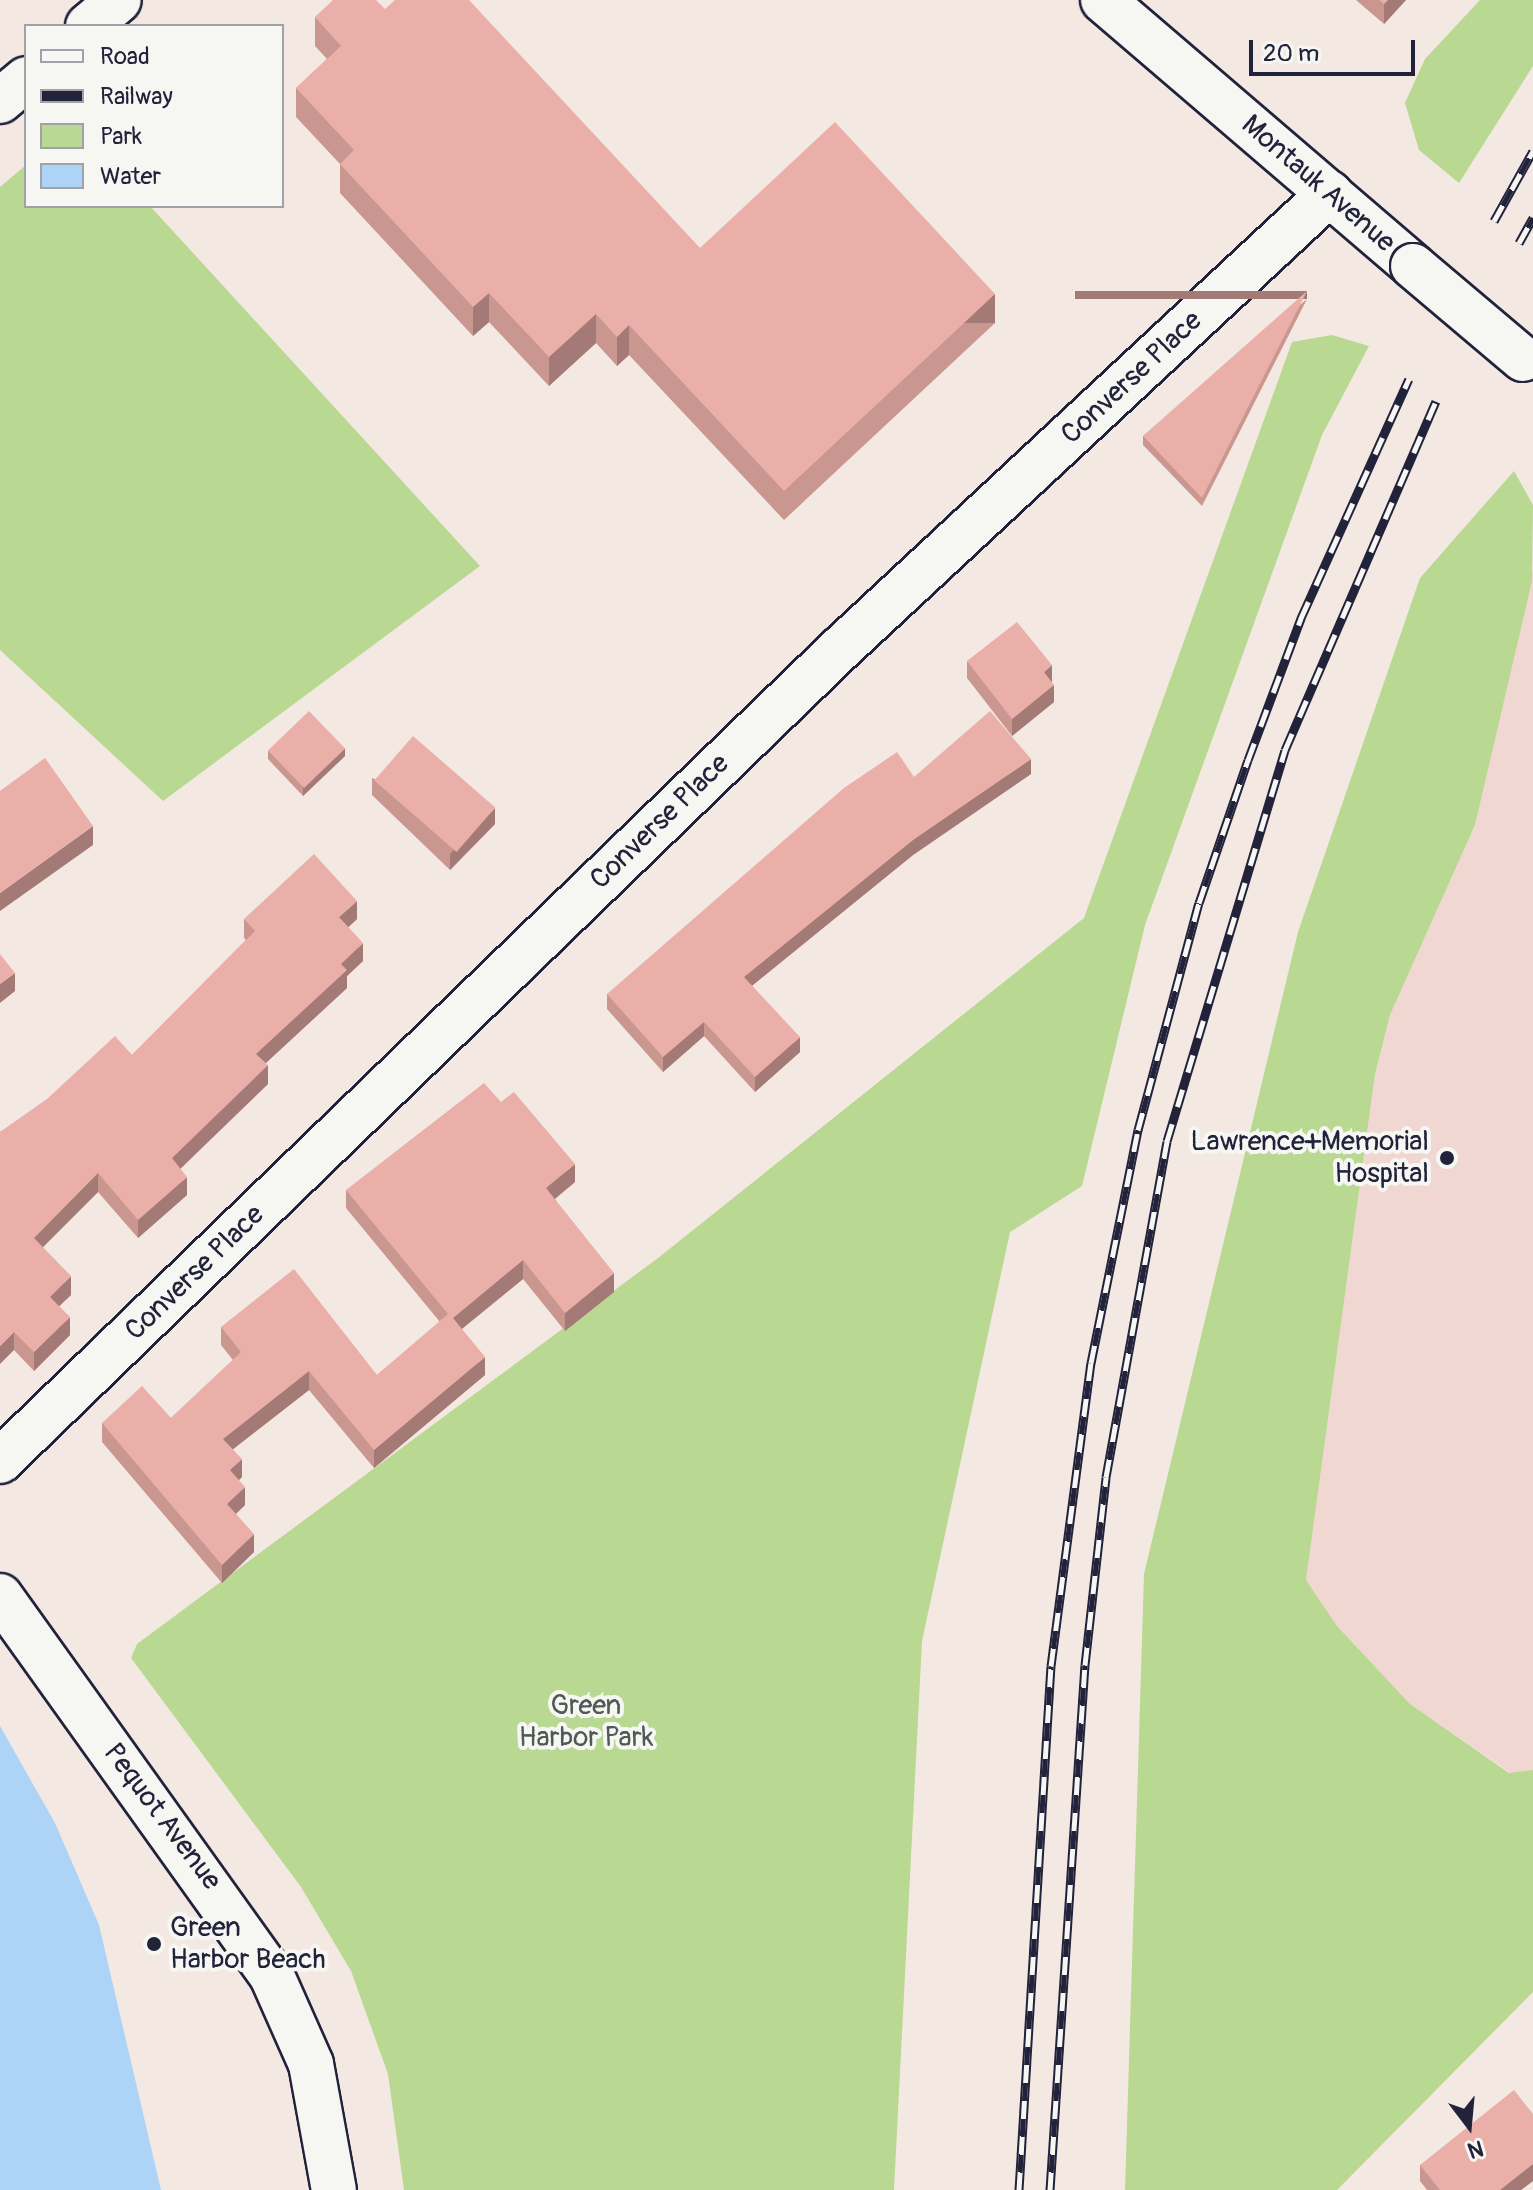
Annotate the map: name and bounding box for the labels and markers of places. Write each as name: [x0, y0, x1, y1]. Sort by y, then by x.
place label: Lawrence+Memorial Hospital: [1191, 1125, 1429, 1191]
marker: Lawrence+Memorial Hospital: [1436, 1147, 1458, 1169]
place label: Green Harbor Beach: [170, 1911, 326, 1977]
marker: Green Harbor Beach: [145, 1935, 163, 1953]

